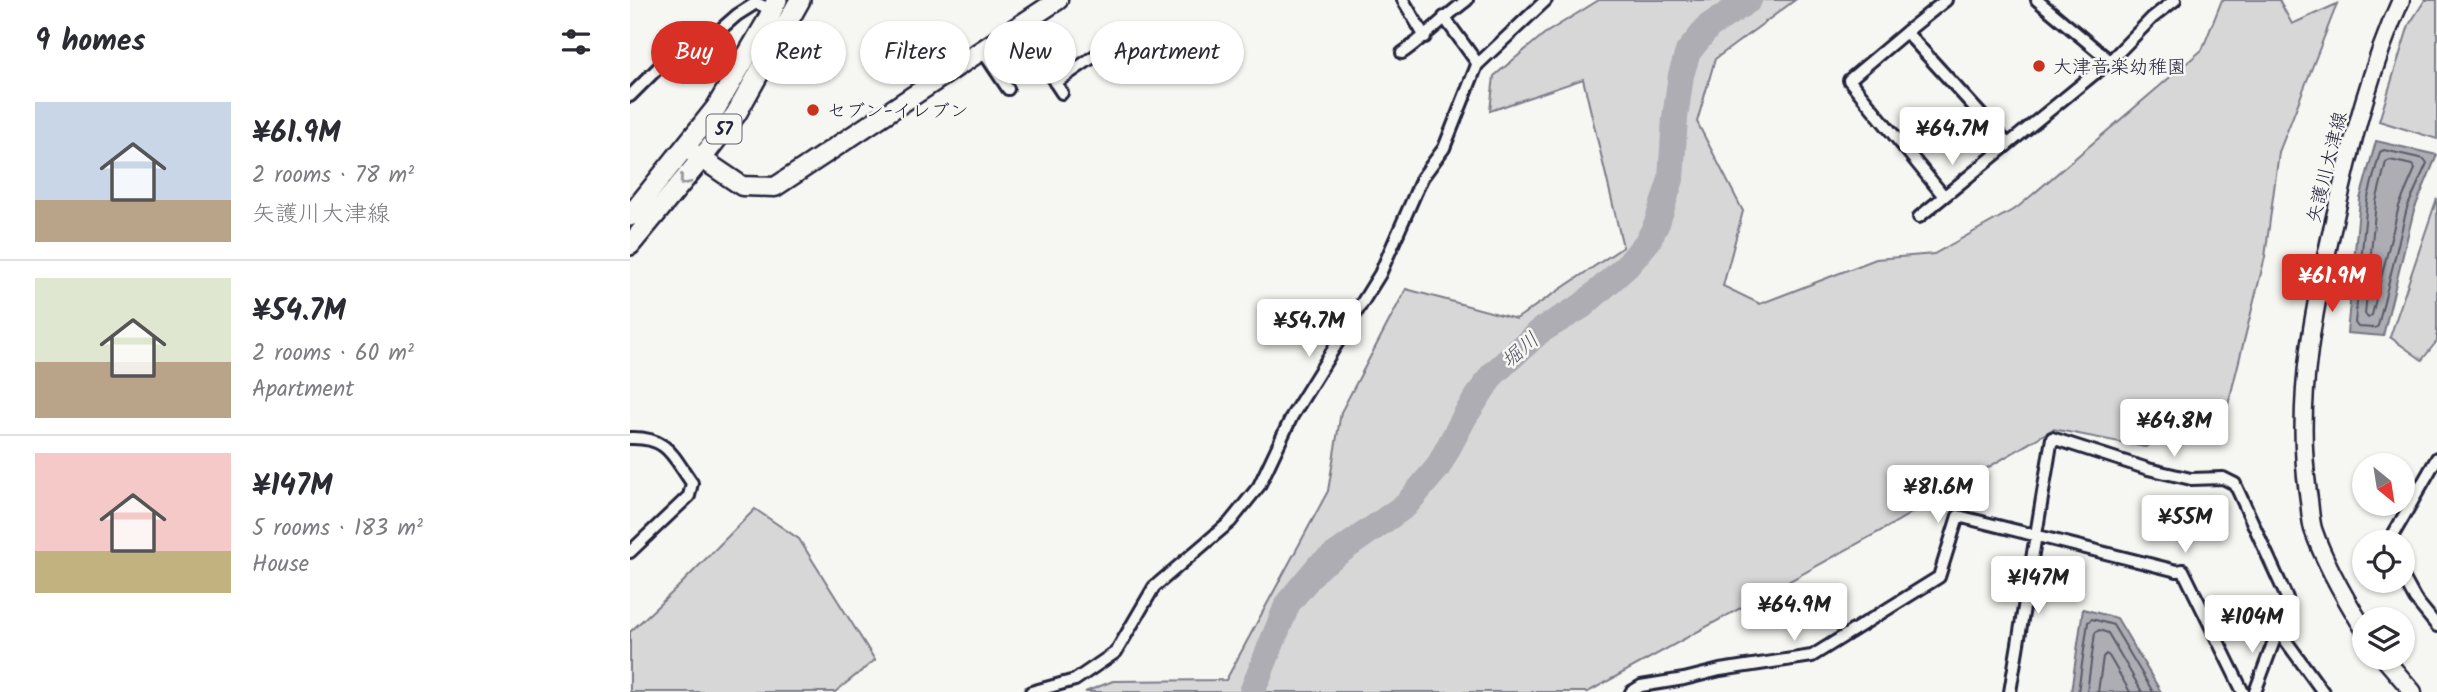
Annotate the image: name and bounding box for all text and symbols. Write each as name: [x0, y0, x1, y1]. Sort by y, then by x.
text: 9 homes: [35, 18, 146, 66]
chip: Buy: [651, 21, 737, 84]
chip: Rent: [751, 21, 846, 84]
chip: Filters: [860, 21, 970, 84]
chip: New: [984, 21, 1076, 84]
chip: Apartment: [1090, 21, 1244, 84]
icon: filters: [557, 23, 595, 61]
place label: 大津音楽幼稚園: [2053, 53, 2186, 83]
marker: 大津音楽幼稚園: [2031, 58, 2047, 74]
place label: セブン-イレブン: [827, 97, 969, 127]
marker: セブン-イレブン: [805, 102, 821, 118]
pin: ¥64.7M: [1895, 108, 2009, 167]
street label: 矢護川大津線: [2300, 109, 2356, 226]
text: ¥61.9M: [252, 110, 341, 158]
text: ¥64.7M: [1916, 112, 1988, 148]
road number: 57: [706, 114, 742, 144]
icon: home: [91, 130, 175, 214]
text: 2 rooms · 78 m²: [252, 158, 414, 194]
one-way arrow: [680, 172, 692, 185]
text: 矢護川大津線: [252, 197, 390, 233]
pin: ¥61.9M: [2275, 254, 2389, 314]
text: ¥61.9M: [2298, 259, 2366, 295]
text: ¥54.7M: [252, 288, 346, 336]
pin: ¥54.7M: [1252, 300, 1366, 359]
text: ¥54.7M: [1273, 304, 1345, 340]
icon: home: [91, 306, 175, 390]
water label: 堀川: [1494, 325, 1548, 377]
text: 2 rooms · 60 m²: [252, 336, 414, 372]
text: Apartment: [252, 372, 354, 408]
pin: ¥64.8M: [2117, 400, 2231, 459]
text: ¥64.8M: [2136, 404, 2212, 440]
north arrow: [2352, 453, 2415, 516]
map controls: [2352, 453, 2415, 670]
text: ¥147M: [252, 463, 333, 511]
pin: ¥81.6M: [1881, 466, 1995, 525]
text: ¥81.6M: [1903, 470, 1973, 506]
icon: home: [91, 481, 175, 565]
pin: ¥55M: [2144, 496, 2226, 555]
text: ¥55M: [2158, 500, 2212, 536]
text: 5 rooms · 183 m²: [252, 511, 423, 547]
button: locate: [2352, 530, 2415, 593]
text: House: [252, 547, 309, 583]
pin: ¥147M: [1989, 556, 2087, 616]
text: ¥147M: [2007, 561, 2069, 597]
pin: ¥64.9M: [1737, 584, 1851, 643]
text: ¥64.9M: [1757, 588, 1831, 624]
pin: ¥104M: [2203, 596, 2301, 655]
text: ¥104M: [2221, 600, 2283, 636]
button: layers: [2352, 607, 2415, 670]

